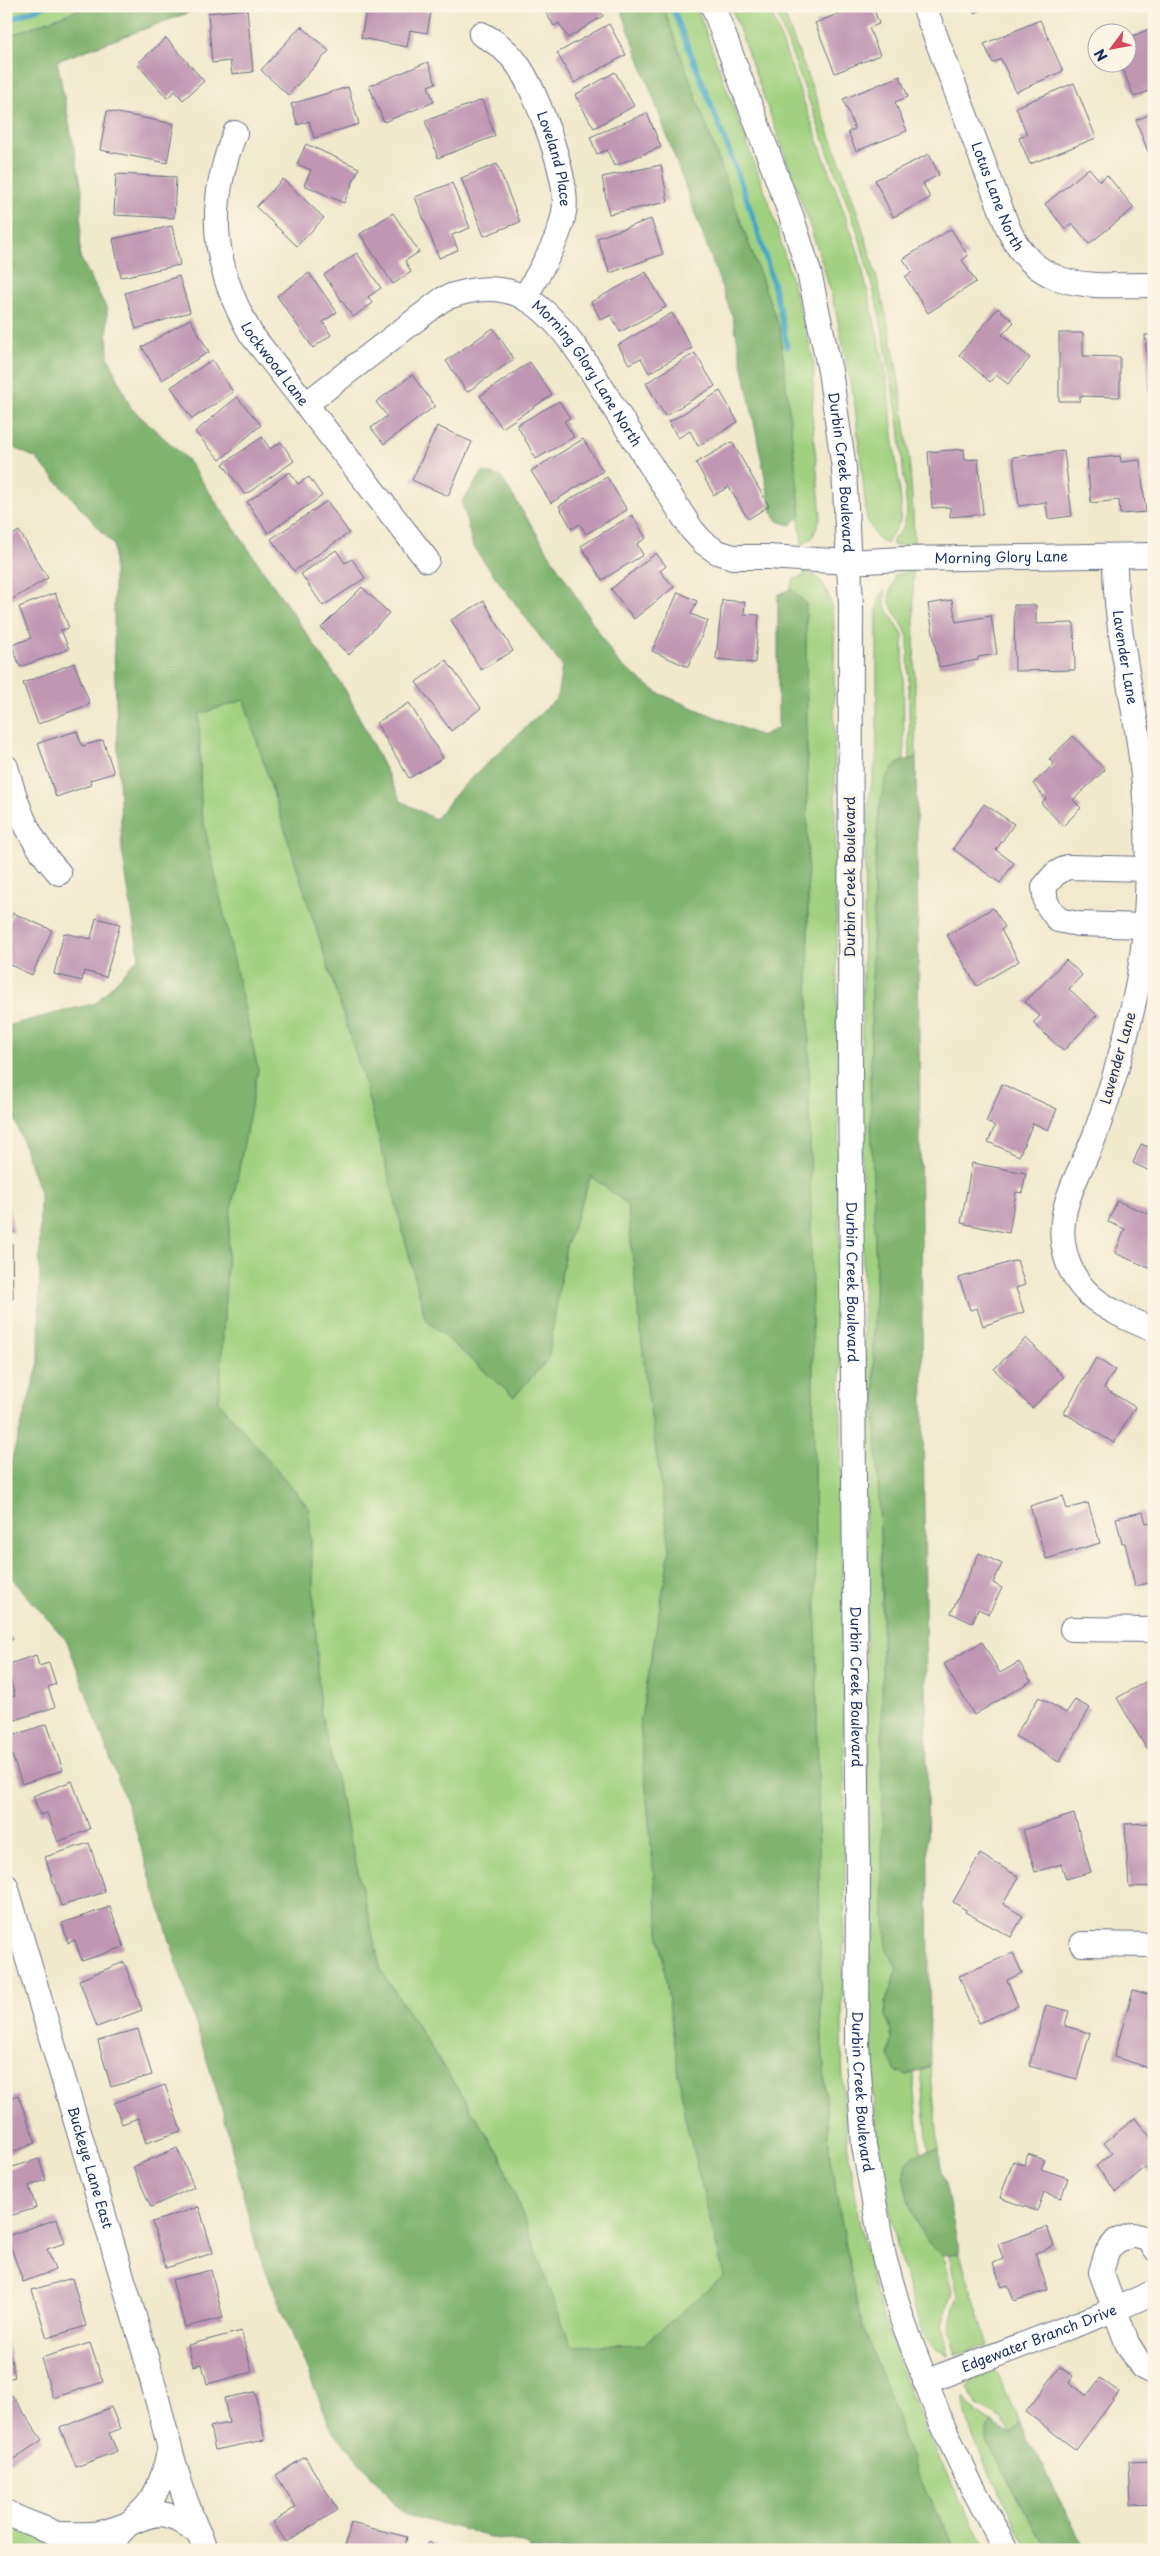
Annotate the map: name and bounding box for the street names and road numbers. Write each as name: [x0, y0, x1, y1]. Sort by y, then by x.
street label: Loveland Place: [532, 108, 576, 207]
street label: Lotus Lane North: [966, 139, 1029, 255]
street label: Morning Glory Lane North: [528, 295, 647, 450]
street label: Lockwood Lane: [236, 318, 314, 410]
street label: Durbin Creek Boulevard: [823, 391, 859, 553]
street label: Morning Glory Lane: [934, 545, 1068, 568]
street label: Lavender Lane: [1108, 609, 1144, 706]
street label: Durbin Creek Boulevard: [839, 796, 860, 958]
street label: Lavender Lane: [1094, 1009, 1141, 1107]
street label: Durbin Creek Boulevard: [841, 1201, 864, 1363]
street label: Durbin Creek Boulevard: [845, 1606, 868, 1768]
street label: Durbin Creek Boulevard: [847, 2011, 880, 2174]
street label: Buckeye Lane East: [63, 2104, 119, 2231]
street label: Edgewater Branch Drive: [958, 2299, 1119, 2377]

